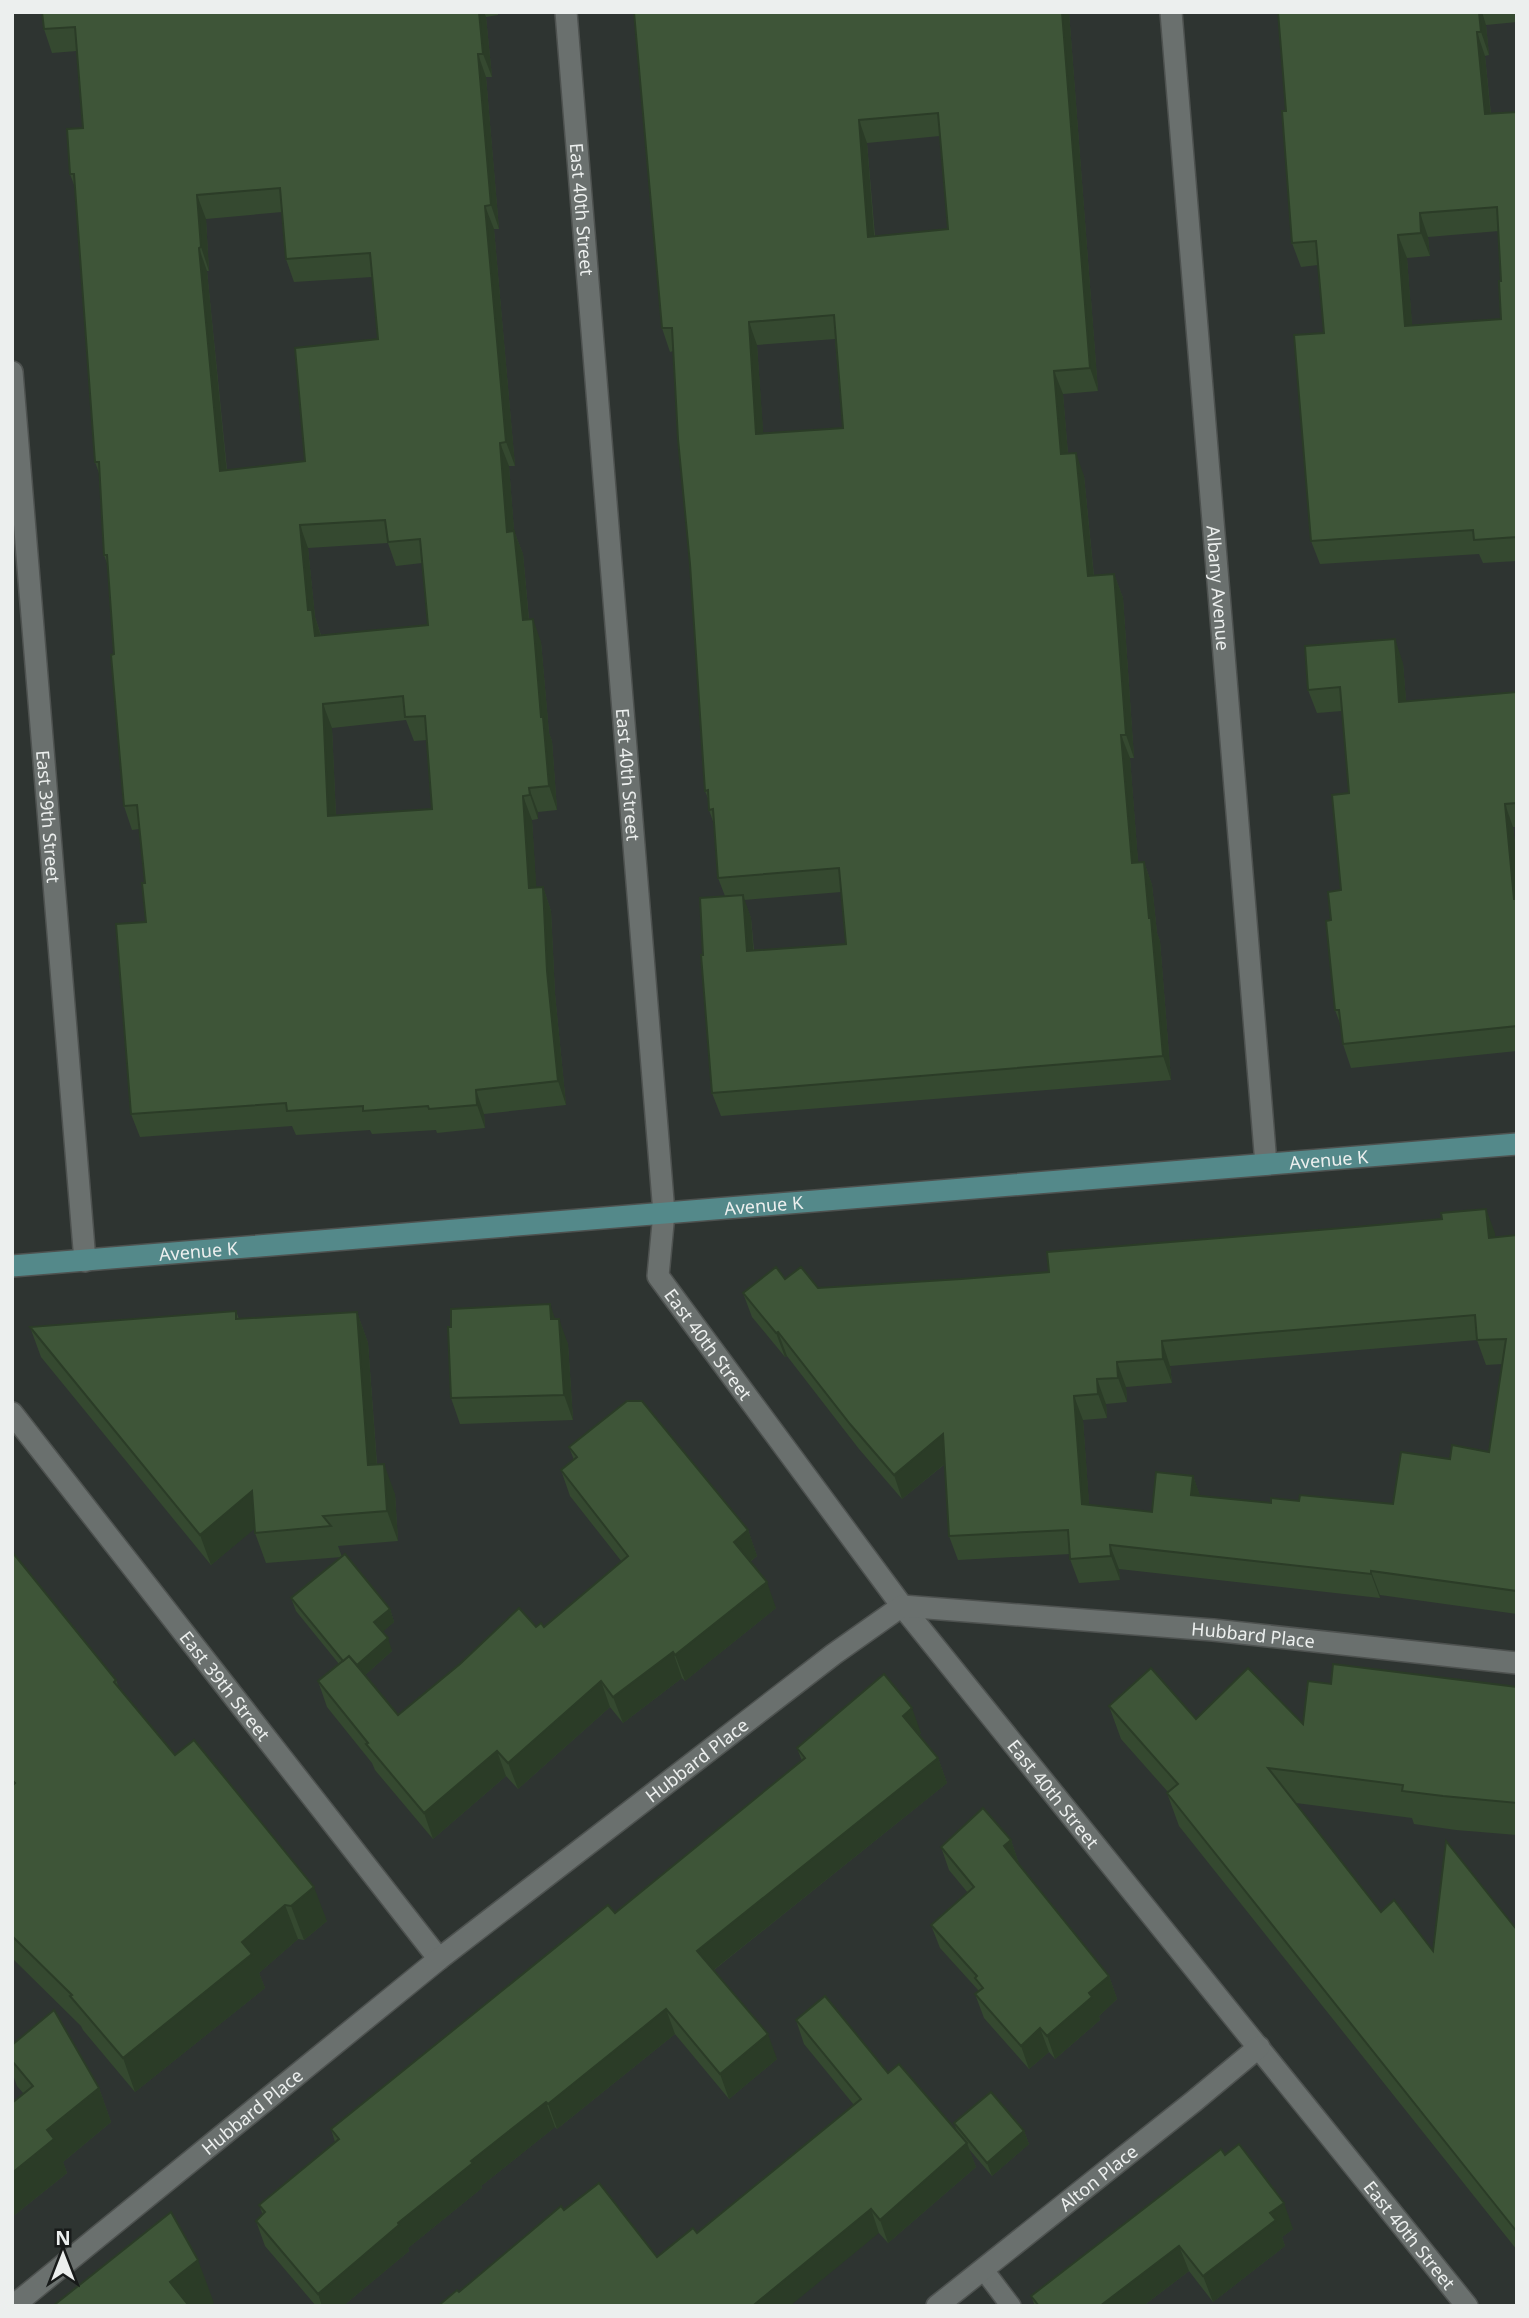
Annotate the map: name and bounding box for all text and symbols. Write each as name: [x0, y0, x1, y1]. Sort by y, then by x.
street label: East 40th Street: [565, 142, 600, 277]
street label: Albany Avenue: [1201, 524, 1236, 652]
street label: East 40th Street: [611, 707, 646, 842]
street label: East 39th Street: [31, 749, 66, 884]
street label: Avenue K: [1288, 1144, 1370, 1174]
street label: Avenue K: [723, 1190, 805, 1220]
street label: Avenue K: [158, 1236, 240, 1266]
street label: East 40th Street: [659, 1283, 758, 1405]
street label: Hubbard Place: [1190, 1616, 1316, 1653]
street label: East 39th Street: [175, 1626, 276, 1746]
street label: Hubbard Place: [640, 1713, 753, 1807]
street label: East 40th Street: [1002, 1734, 1105, 1853]
street label: Hubbard Place: [196, 2063, 307, 2160]
street label: Alton Place: [1054, 2139, 1142, 2216]
street label: East 40th Street: [1359, 2176, 1461, 2295]
north arrow: [28, 2220, 98, 2290]
text: N: [55, 2225, 71, 2251]

